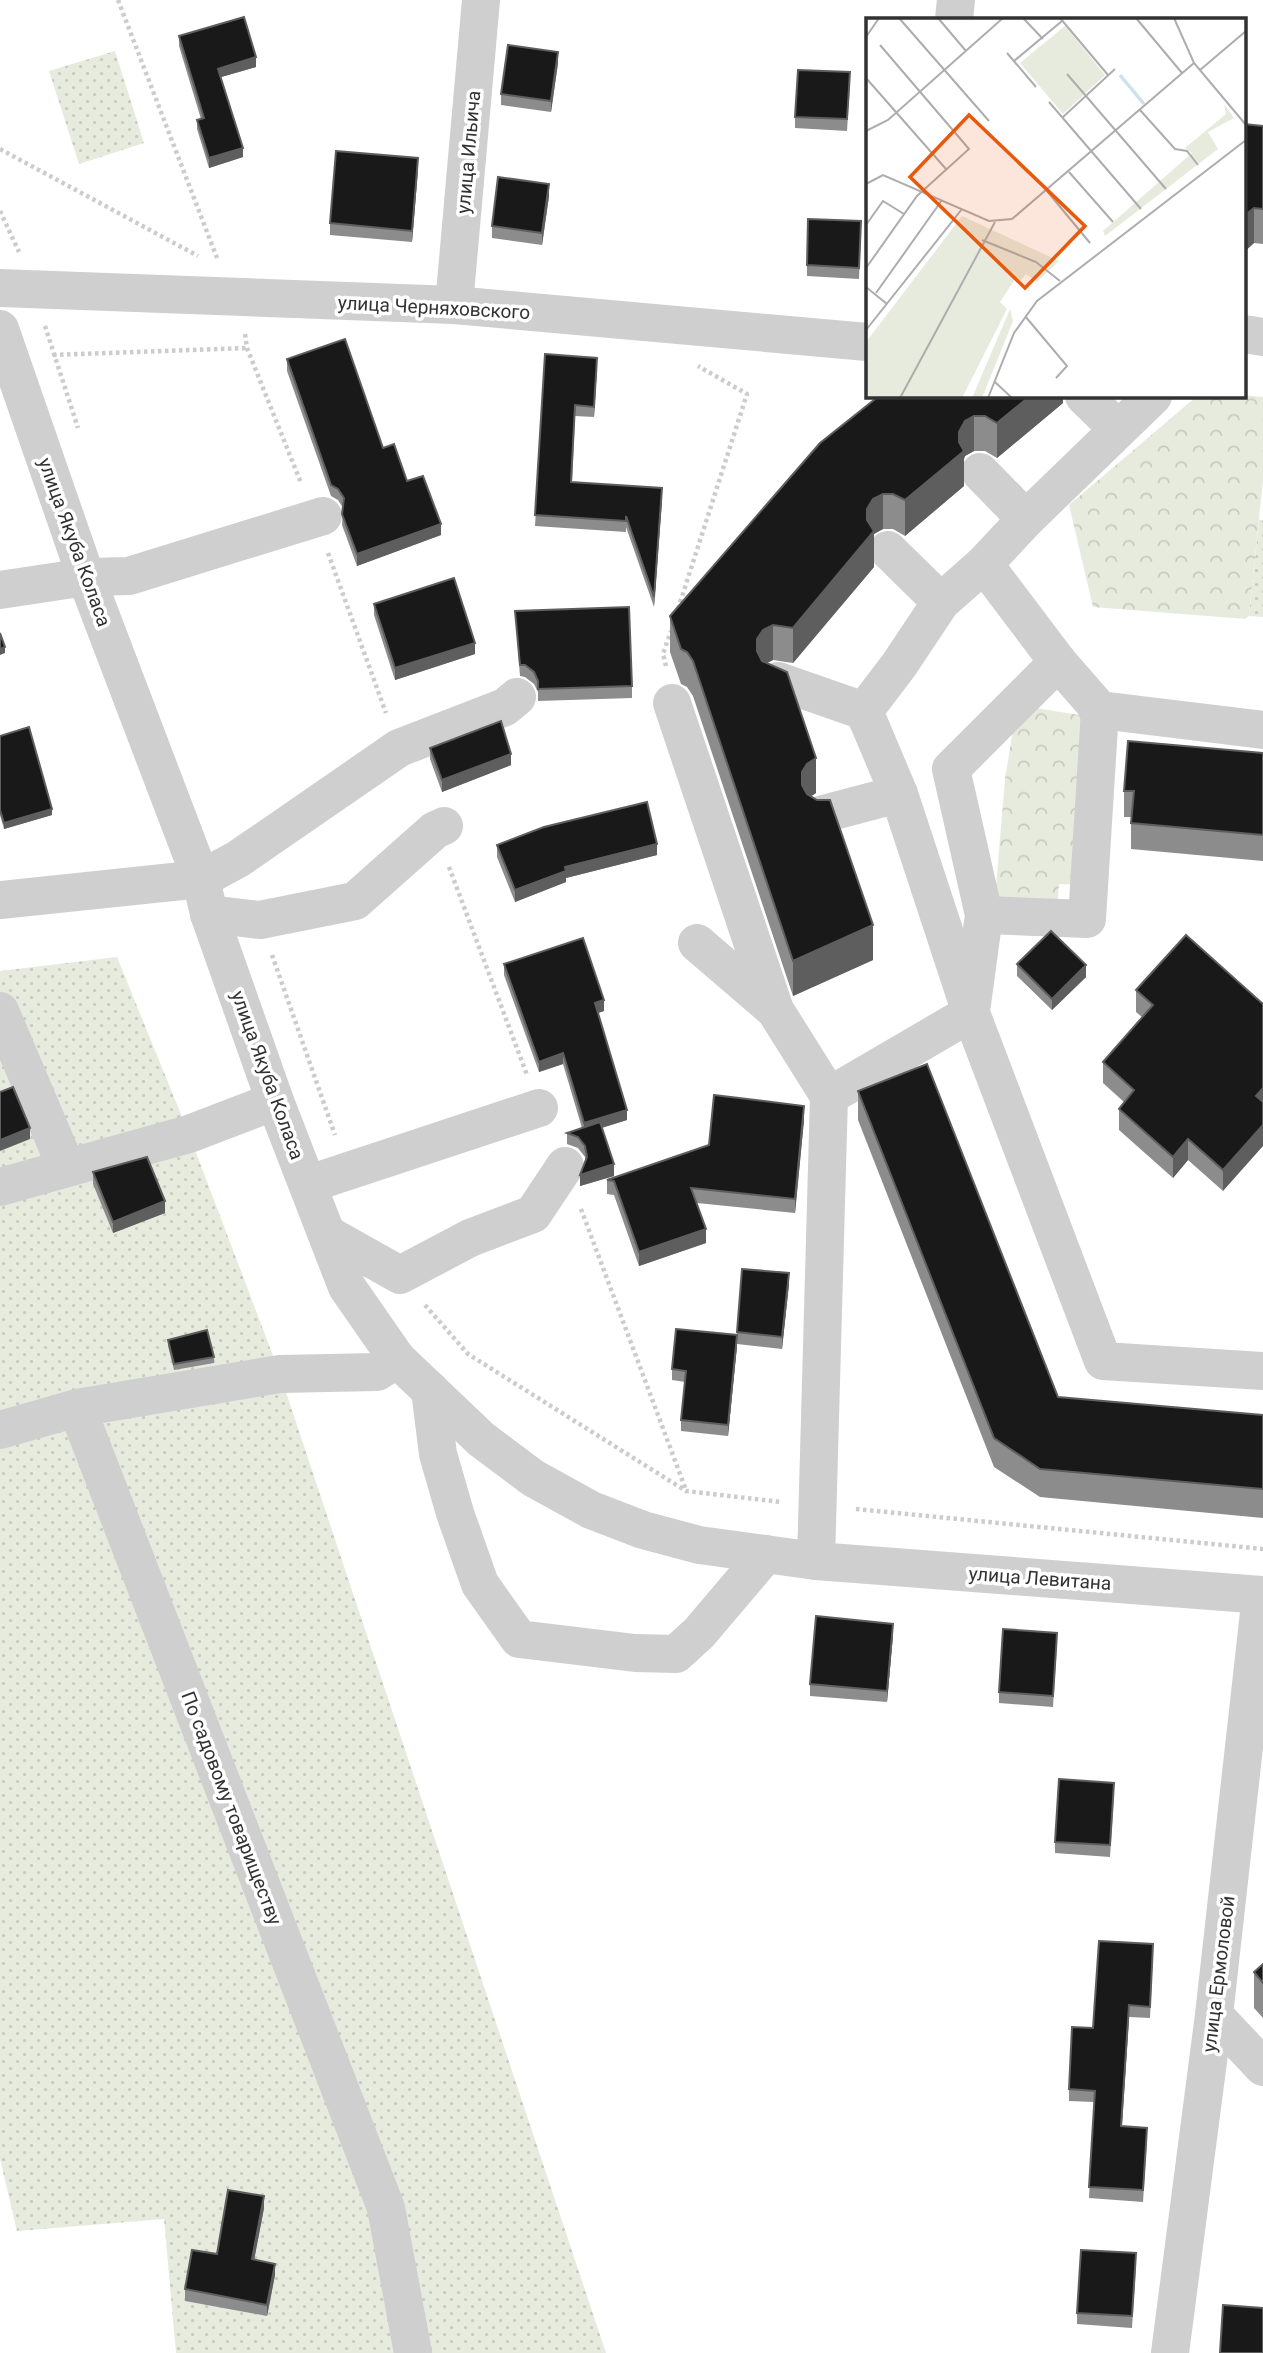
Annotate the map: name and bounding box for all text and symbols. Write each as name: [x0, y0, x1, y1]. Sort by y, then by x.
inset map: [866, 18, 1246, 397]
street label: улица Ильича: [452, 90, 485, 215]
street label: улица Черняховского: [337, 291, 531, 324]
street label: улица Якуба Коласа: [33, 455, 116, 630]
street label: улица Якуба Коласа: [226, 988, 309, 1163]
street label: улица Левитана: [968, 1562, 1112, 1595]
street label: По садовому товариществу: [176, 1688, 287, 1928]
street label: улица Ермоловой: [1197, 1894, 1240, 2054]

